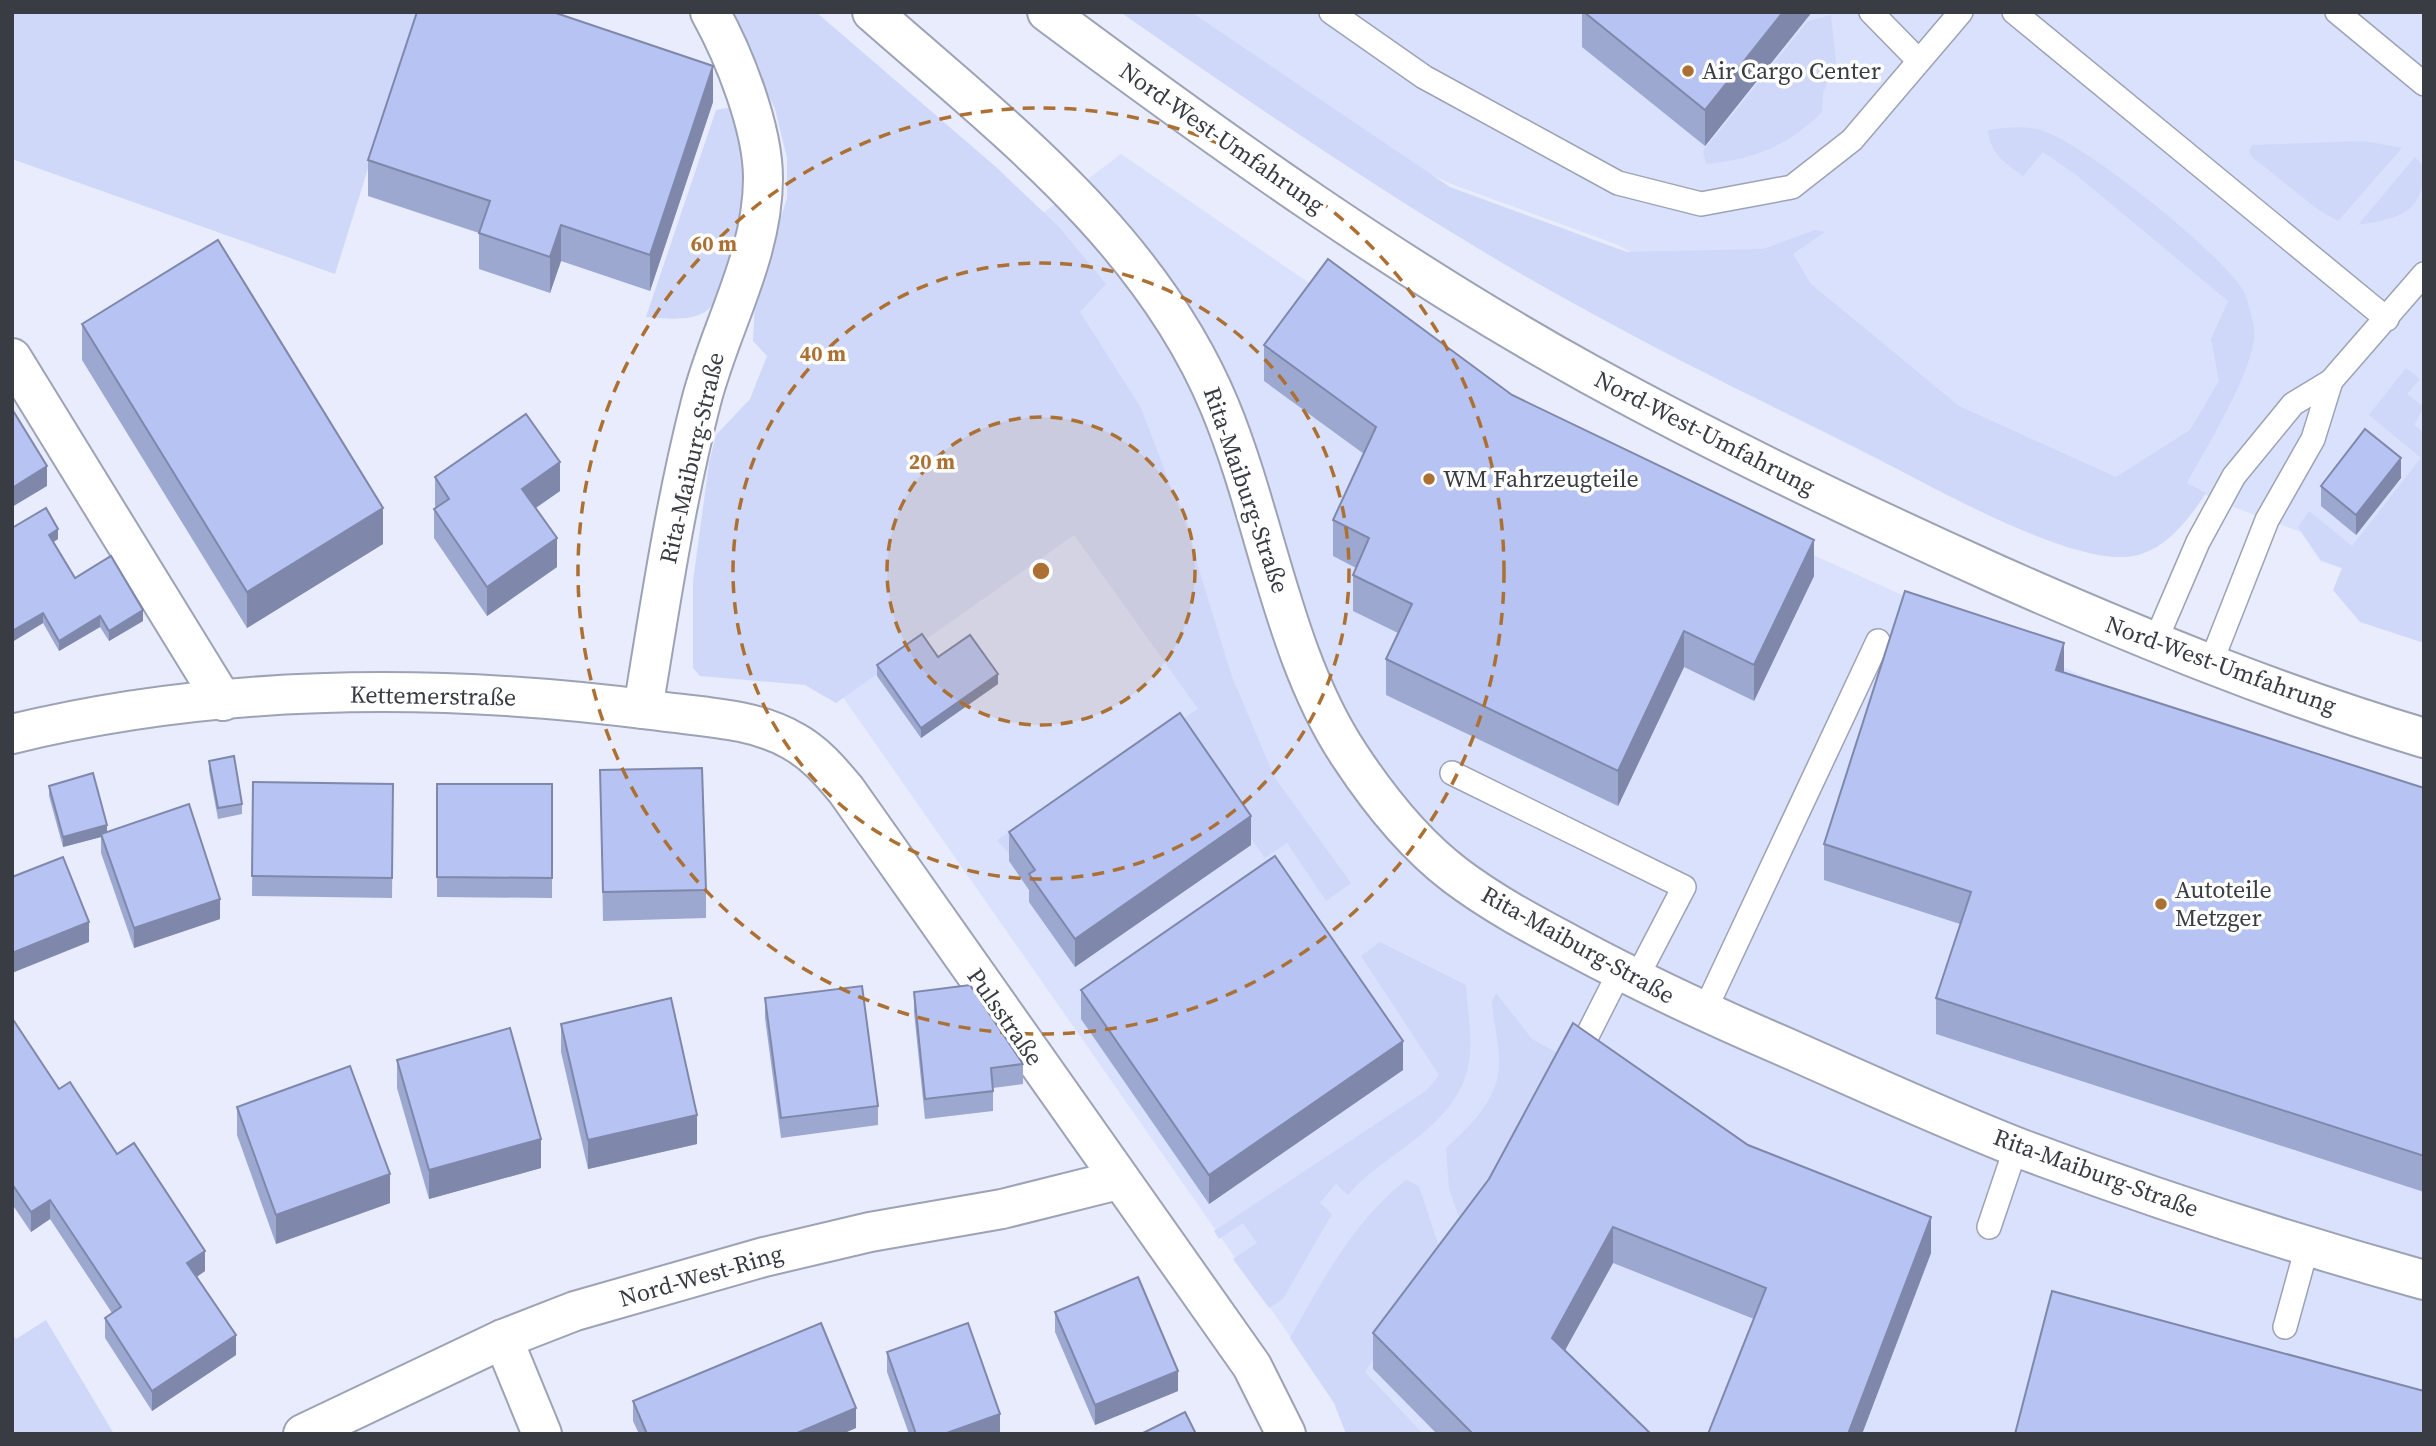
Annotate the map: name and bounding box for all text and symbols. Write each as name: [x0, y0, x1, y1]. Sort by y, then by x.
street label: Nord-West-Umfahrung: [1113, 54, 1332, 221]
place label: Air Cargo Center: [1702, 54, 1881, 87]
marker: Air Cargo Center: [1680, 63, 1696, 79]
text: 60 m: [691, 229, 737, 258]
text: 40 m: [800, 339, 846, 368]
street label: Rita-Maiburg-Straße: [651, 349, 732, 567]
street label: Nord-West-Umfahrung: [1589, 363, 1821, 503]
street label: Rita-Maiburg-Straße: [1196, 382, 1297, 597]
text: 20 m: [909, 447, 955, 476]
place label: WM Fahrzeugteile: [1443, 462, 1639, 495]
marker: WM Fahrzeugteile: [1421, 471, 1437, 487]
centre of rings: [1029, 559, 1053, 583]
street label: Nord-West-Umfahrung: [2101, 607, 2341, 722]
street label: Kettemerstraße: [350, 678, 516, 713]
place label: Autoteile Metzger: [2175, 873, 2272, 934]
street label: Rita-Maiburg-Straße: [1476, 878, 1681, 1011]
marker: Autoteile Metzger: [2153, 896, 2169, 912]
street label: Pulsstraße: [960, 961, 1051, 1072]
street label: Rita-Maiburg-Straße: [1989, 1120, 2203, 1225]
street label: Nord-West-Ring: [615, 1236, 787, 1315]

